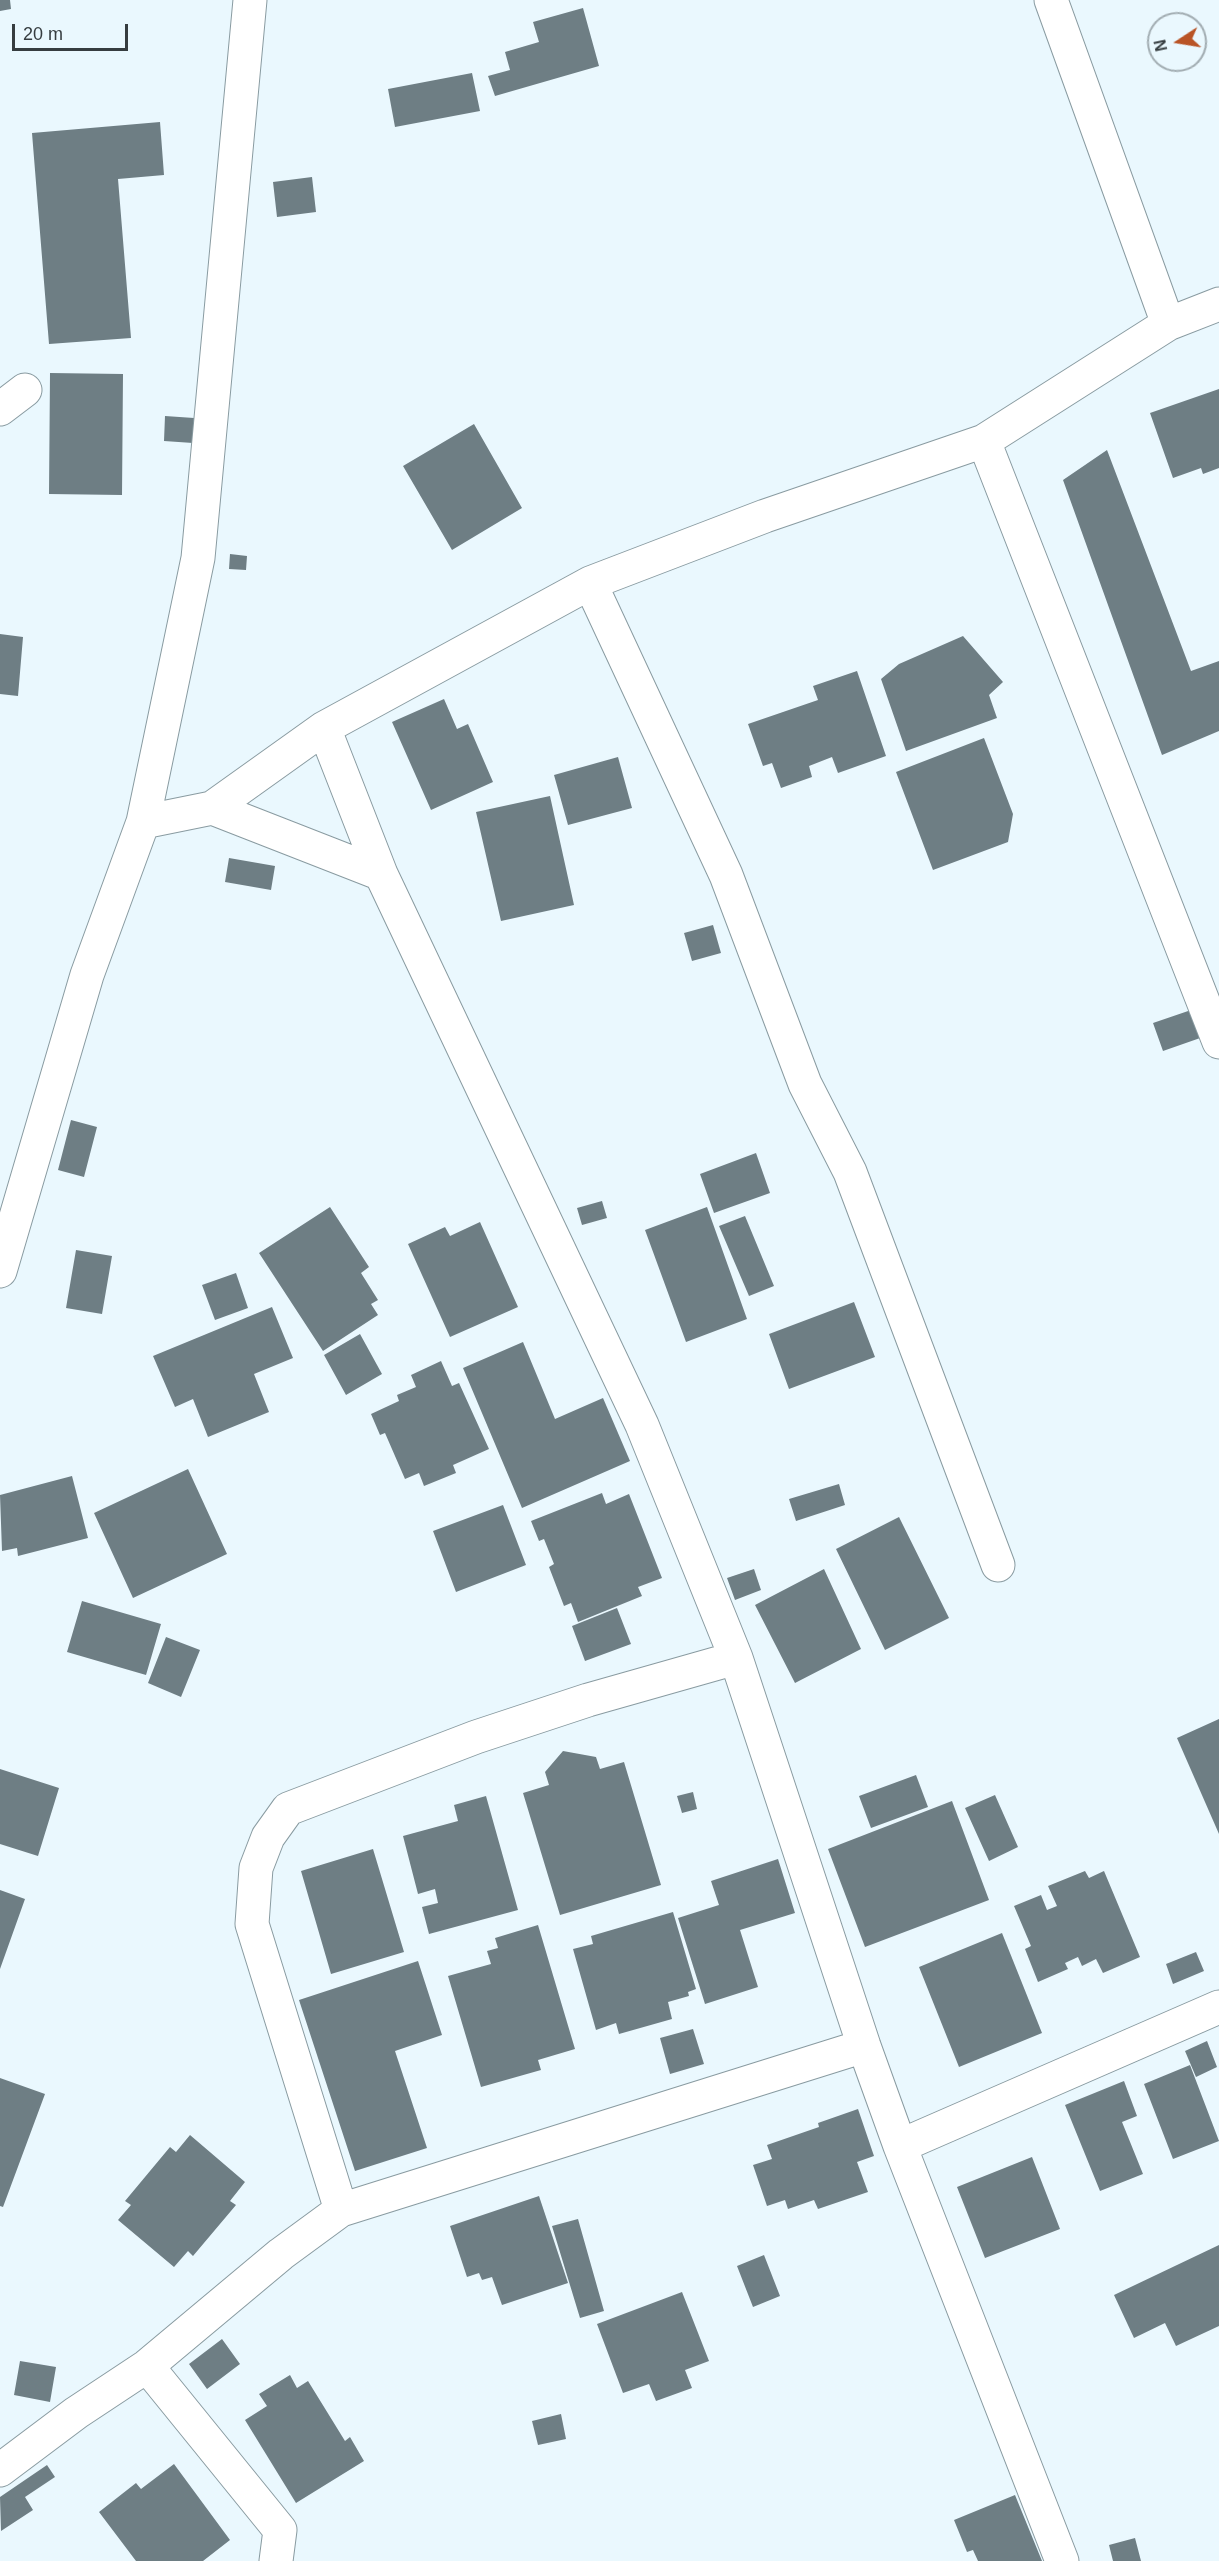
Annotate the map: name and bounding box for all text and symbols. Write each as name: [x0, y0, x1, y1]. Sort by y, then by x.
scale bar: [15, 12, 130, 50]
north arrow: [1147, 12, 1207, 72]
text: 20 m: [23, 24, 63, 44]
text: N: [1151, 38, 1170, 53]

